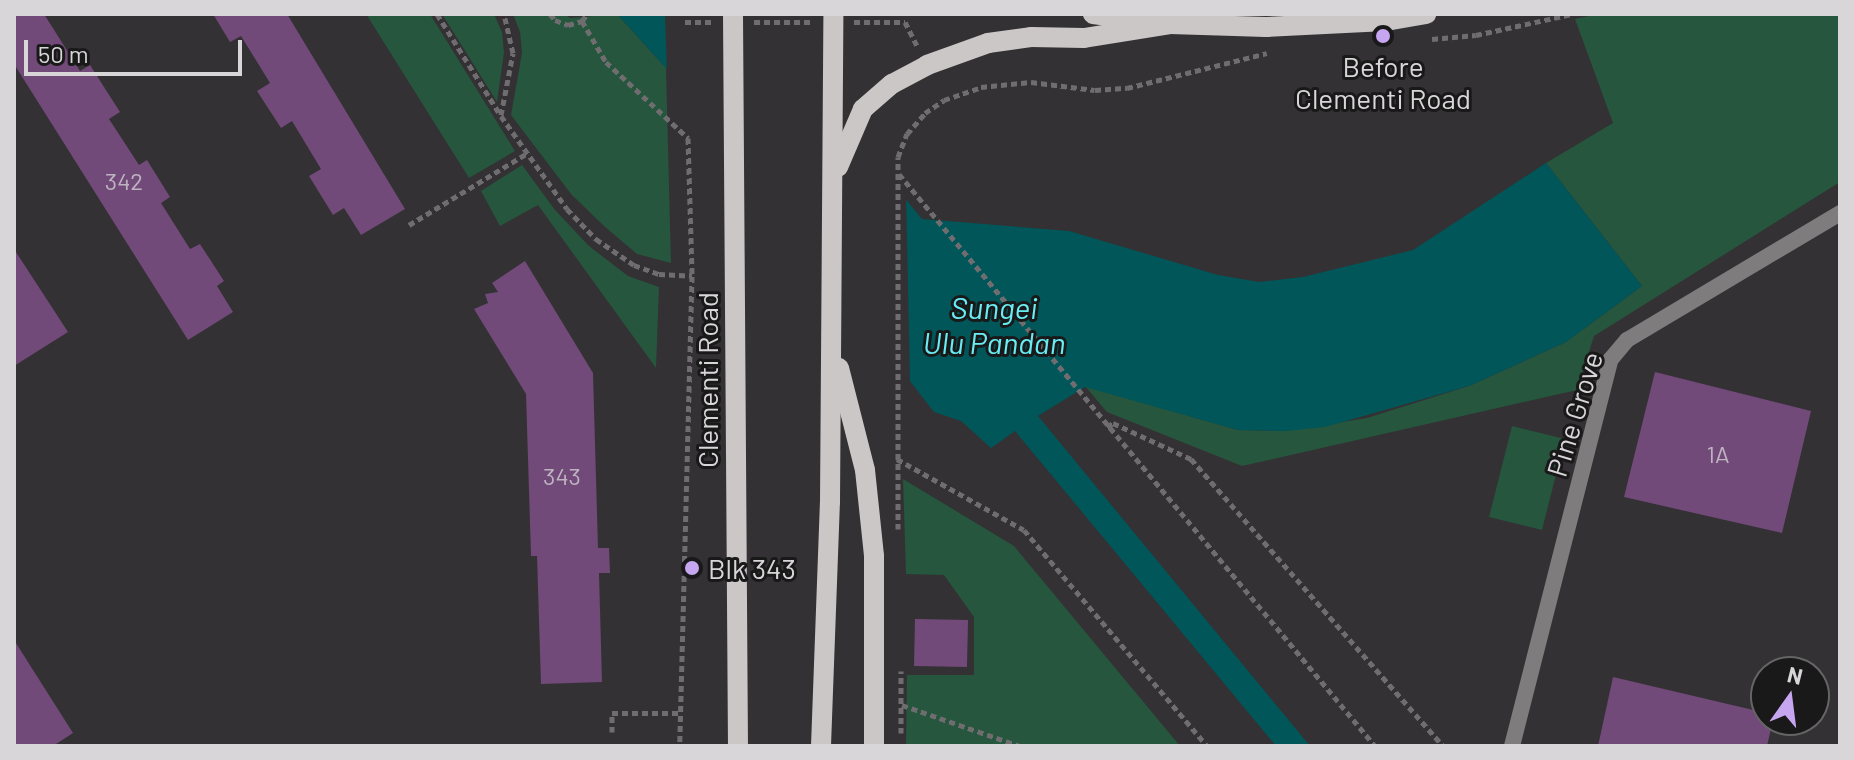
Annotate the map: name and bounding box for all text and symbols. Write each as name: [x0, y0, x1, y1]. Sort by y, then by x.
scale bar: [28, 24, 246, 74]
marker: Before Clementi Road: [1374, 27, 1392, 45]
text: 50 m: [38, 39, 89, 68]
place label: Before Clementi Road: [1295, 49, 1471, 115]
house number: 342: [105, 167, 143, 195]
water label: Sungei Ulu Pandan: [923, 289, 1065, 360]
street label: Clementi Road: [690, 292, 724, 468]
street label: Pine Grove: [1539, 348, 1609, 480]
house number: 1A: [1707, 440, 1729, 468]
house number: 343: [543, 462, 581, 490]
place label: Blk 343: [708, 551, 796, 585]
marker: Blk 343: [683, 559, 701, 577]
north arrow: [1750, 656, 1830, 736]
text: N: [1785, 660, 1806, 689]

